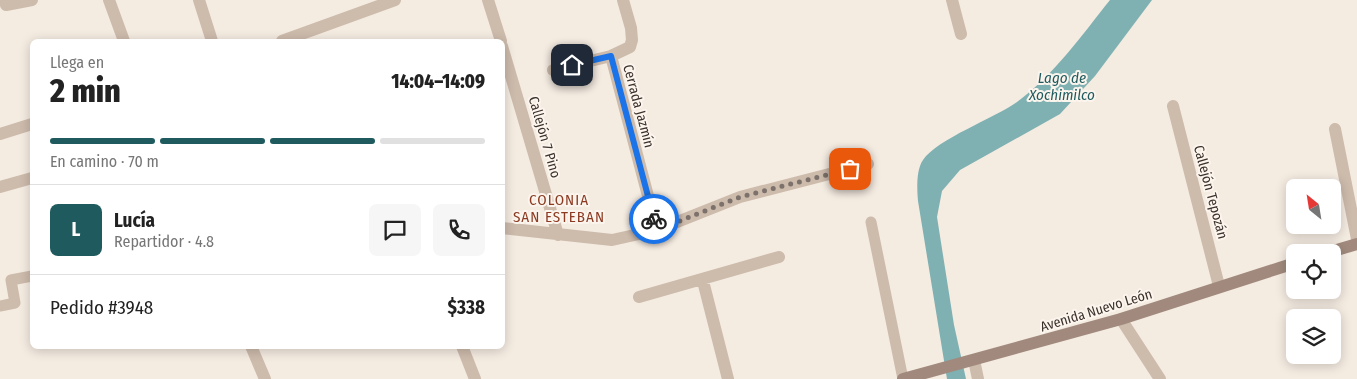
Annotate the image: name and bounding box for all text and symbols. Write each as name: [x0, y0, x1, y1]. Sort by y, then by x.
pin: [551, 44, 593, 86]
icon: home: [558, 51, 586, 79]
text: Llega en: [50, 53, 104, 72]
street label: Cerrada Jazmín: [619, 63, 658, 150]
water label: Lago de Xochimilco: [1028, 69, 1095, 104]
text: 14:04–14:09: [391, 70, 485, 93]
text: 2 min: [50, 72, 121, 110]
street label: Callejón 7 Pino: [525, 94, 564, 180]
street label: Callejón Tepozán: [1190, 143, 1231, 241]
pin: [829, 148, 871, 190]
text: En camino · 70 m: [50, 152, 159, 171]
icon: bag: [836, 155, 864, 183]
north arrow: [1286, 179, 1341, 234]
map controls: [1286, 179, 1341, 364]
district label: COLONIA SAN ESTEBAN: [513, 191, 605, 226]
courier: [629, 194, 679, 244]
button: chat: [369, 204, 421, 256]
button: phone: [433, 204, 485, 256]
icon: bike: [640, 205, 668, 233]
text: Lucía: [114, 209, 155, 232]
text: L: [72, 218, 80, 241]
text: Repartidor · 4.8: [114, 232, 214, 251]
button: locate: [1286, 244, 1341, 299]
street label: Avenida Nuevo León: [1038, 285, 1154, 336]
text: Pedido #3948: [50, 296, 153, 319]
text: $338: [448, 296, 485, 319]
button: layers: [1286, 309, 1341, 364]

